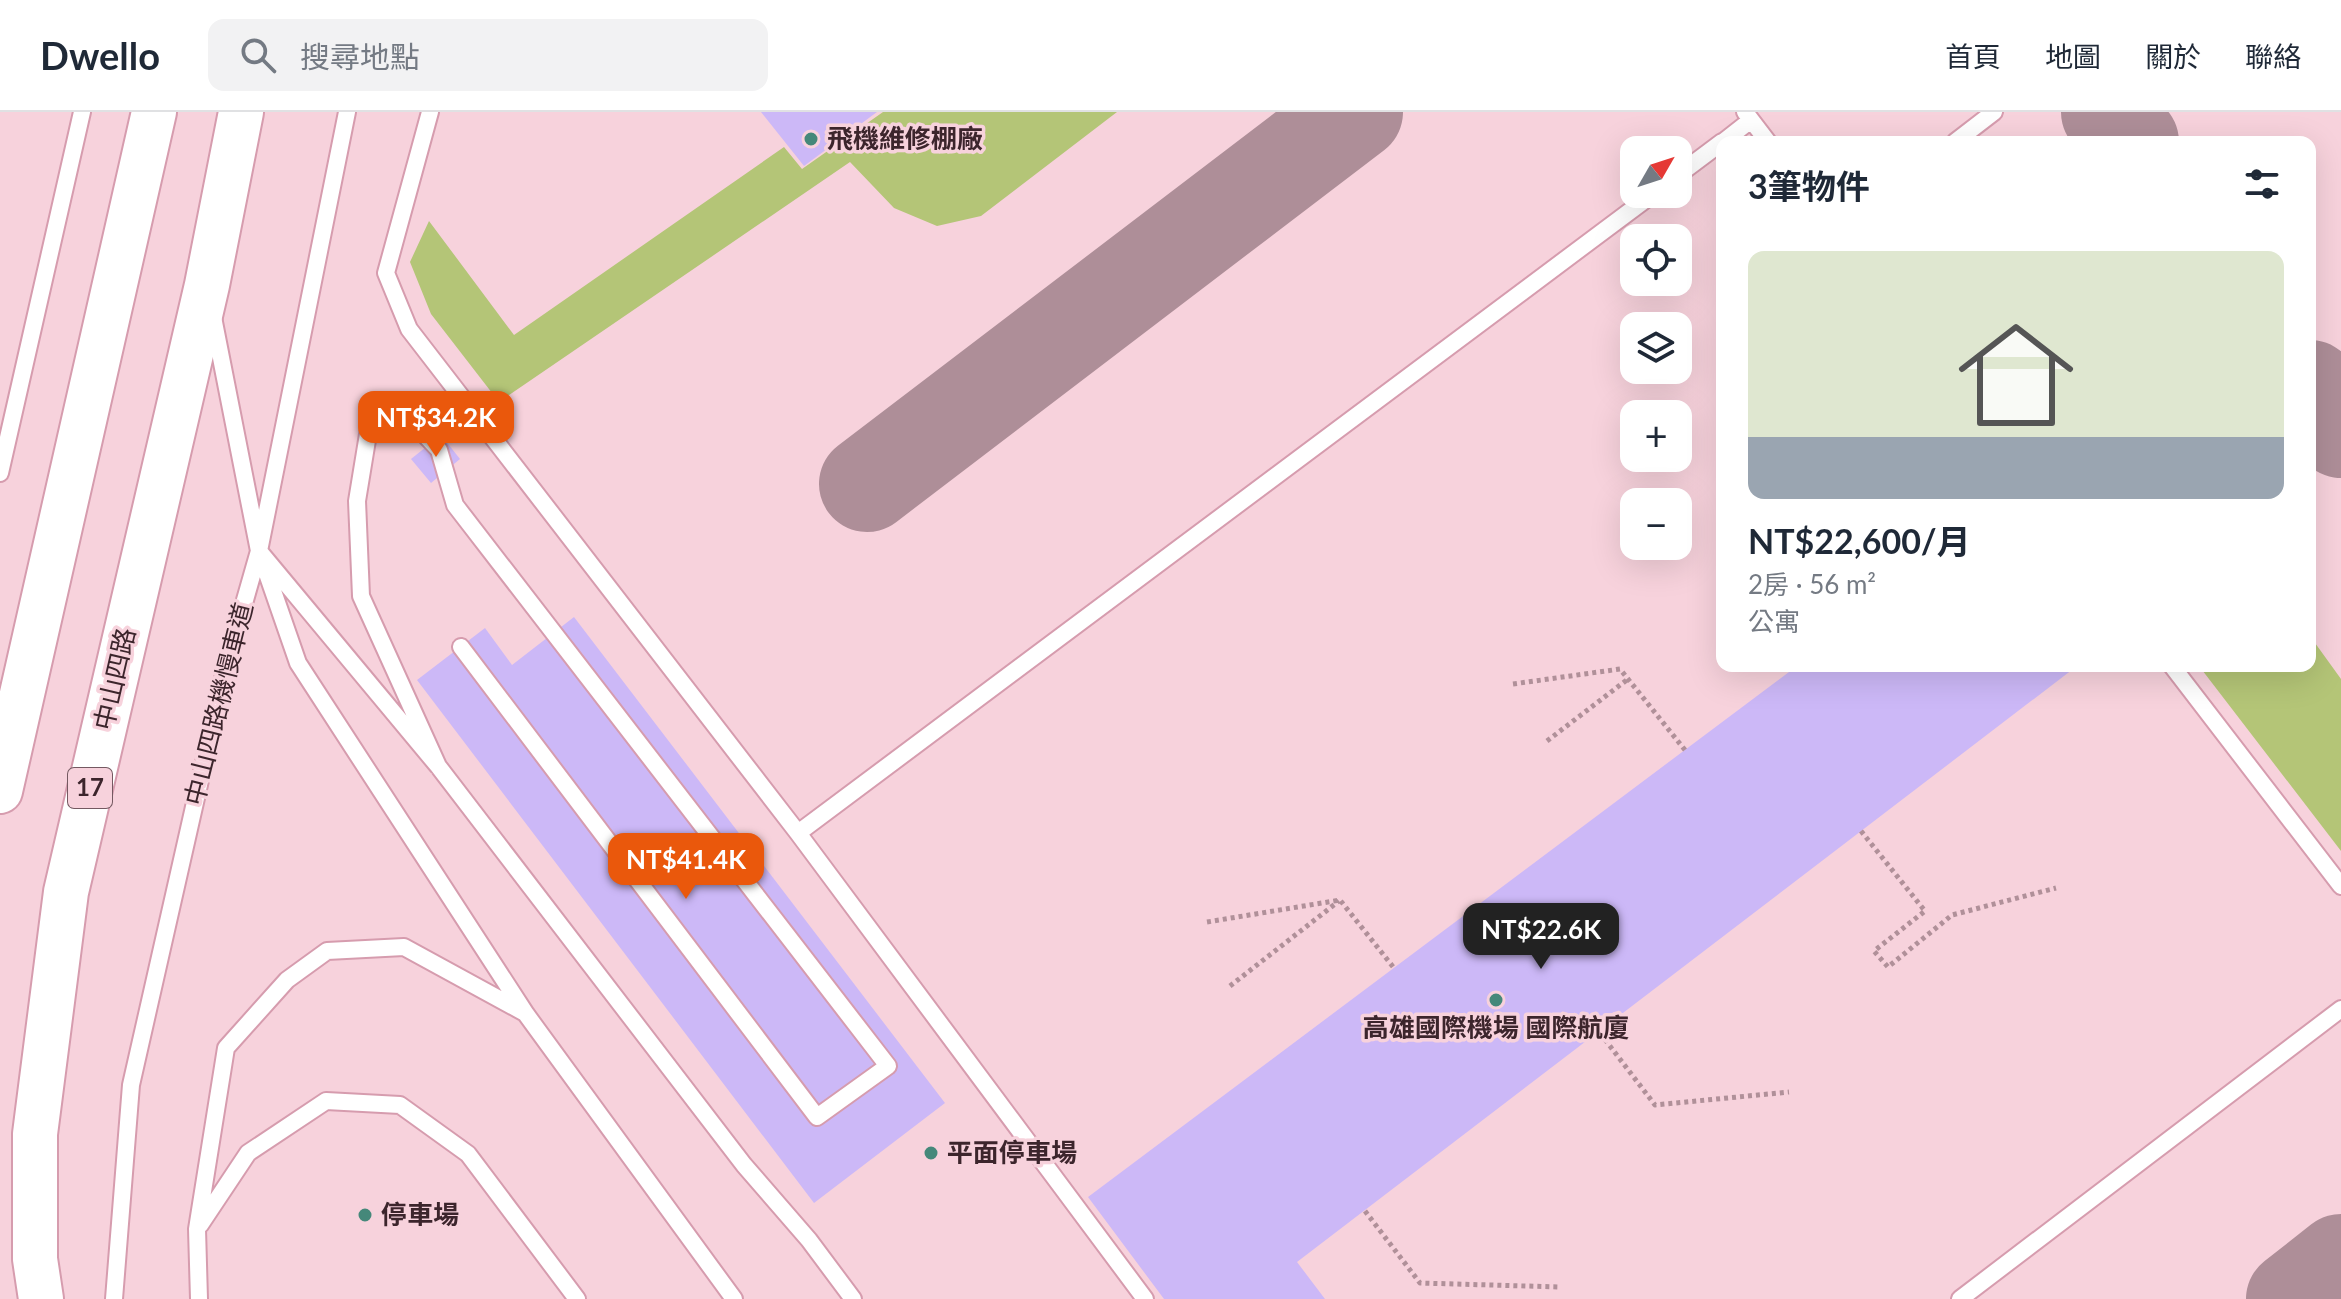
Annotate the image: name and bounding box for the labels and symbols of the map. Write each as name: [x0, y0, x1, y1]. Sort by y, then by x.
place label: 飛機維修棚廠: [827, 122, 983, 154]
marker: 飛機維修棚廠: [802, 130, 820, 148]
north arrow: [1620, 136, 1692, 208]
pin: NT$34.2K: [353, 391, 519, 459]
street label: 中山四路機慢車道: [177, 599, 259, 809]
street label: 中山四路: [87, 625, 141, 733]
road number: 17: [68, 768, 112, 808]
pin: NT$41.4K: [603, 833, 769, 901]
pin: NT$22.6K: [1458, 903, 1624, 971]
marker: 高雄國際機場 國際航廈: [1487, 991, 1505, 1009]
place label: 高雄國際機場 國際航廈: [1363, 1011, 1629, 1043]
place label: 平面停車場: [947, 1136, 1077, 1168]
marker: 平面停車場: [922, 1144, 940, 1162]
place label: 停車場: [381, 1198, 459, 1230]
marker: 停車場: [356, 1206, 374, 1224]

